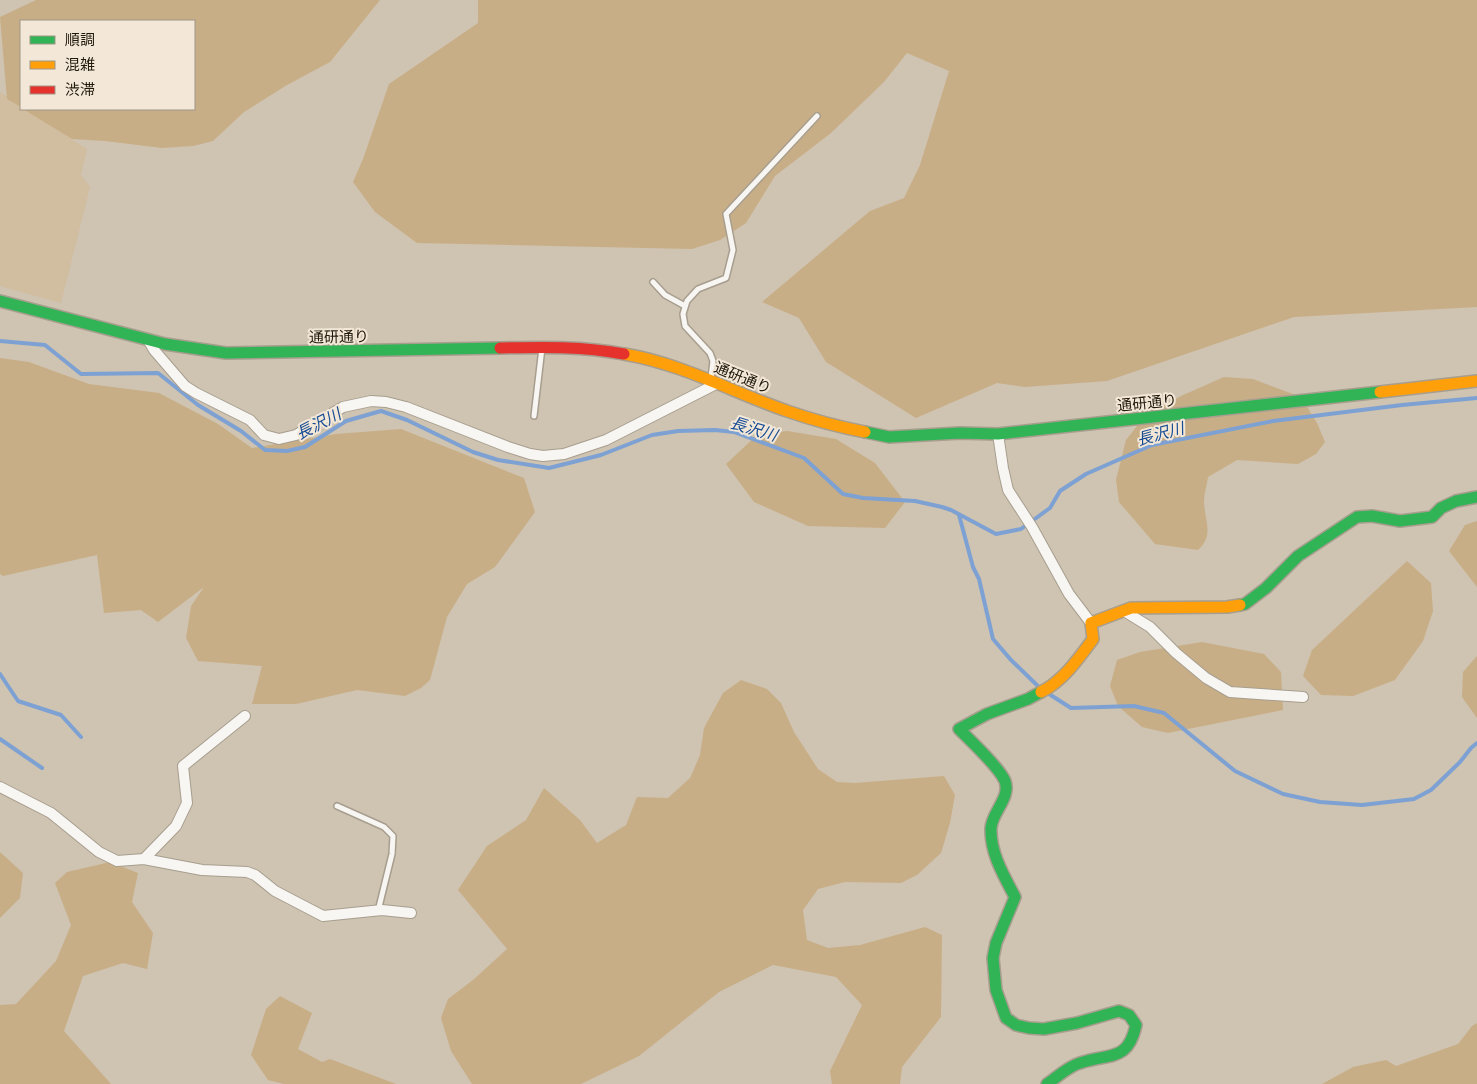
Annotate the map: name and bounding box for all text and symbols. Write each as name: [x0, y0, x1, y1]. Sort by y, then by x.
legend: [20, 20, 195, 110]
text: 順調: [65, 30, 95, 48]
text: 混雑: [65, 55, 95, 73]
text: 渋滞: [65, 80, 95, 98]
street label: 通研通り: [309, 326, 369, 346]
street label: 通研通り: [712, 357, 774, 397]
street label: 通研通り: [1116, 390, 1178, 414]
water label: 長沢川: [292, 403, 345, 442]
water label: 長沢川: [728, 412, 782, 445]
water label: 長沢川: [1134, 417, 1188, 448]

